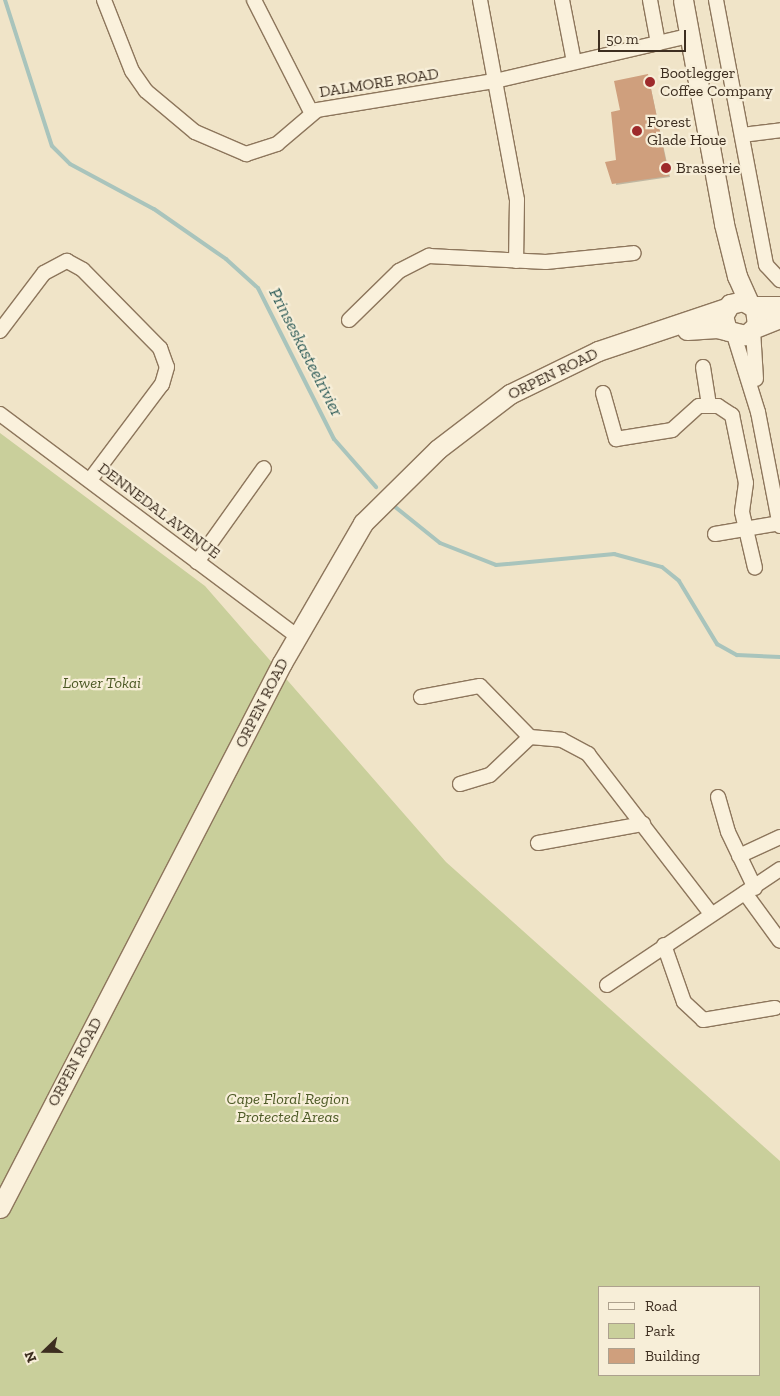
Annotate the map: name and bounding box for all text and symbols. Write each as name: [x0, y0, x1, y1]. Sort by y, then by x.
scale bar: [600, 20, 688, 52]
text: 50 m: [606, 30, 639, 48]
place label: Bootlegger Coffee Company: [660, 63, 773, 101]
street label: DALMORE ROAD: [318, 64, 440, 102]
marker: Bootlegger Coffee Company: [644, 76, 656, 88]
place label: Forest Glade Houe: [647, 112, 726, 150]
marker: Forest Glade Houe: [631, 125, 643, 137]
place label: Brasserie: [676, 158, 740, 178]
marker: Brasserie: [660, 162, 672, 174]
water label: Prinseskasteelrivier: [264, 284, 348, 420]
street label: ORPEN ROAD: [505, 344, 601, 404]
street label: DENNEDAL AVENUE: [94, 459, 224, 563]
street label: ORPEN ROAD: [231, 655, 293, 751]
park label: Lower Tokai: [63, 673, 141, 693]
street label: ORPEN ROAD: [44, 1014, 106, 1110]
park label: Cape Floral Region Protected Areas: [227, 1089, 349, 1127]
legend: [598, 1286, 760, 1376]
text: Road: [645, 1297, 677, 1315]
text: Park: [645, 1322, 675, 1340]
north arrow: [20, 1326, 70, 1376]
text: Building: [645, 1347, 700, 1365]
text: N: [21, 1349, 41, 1365]

